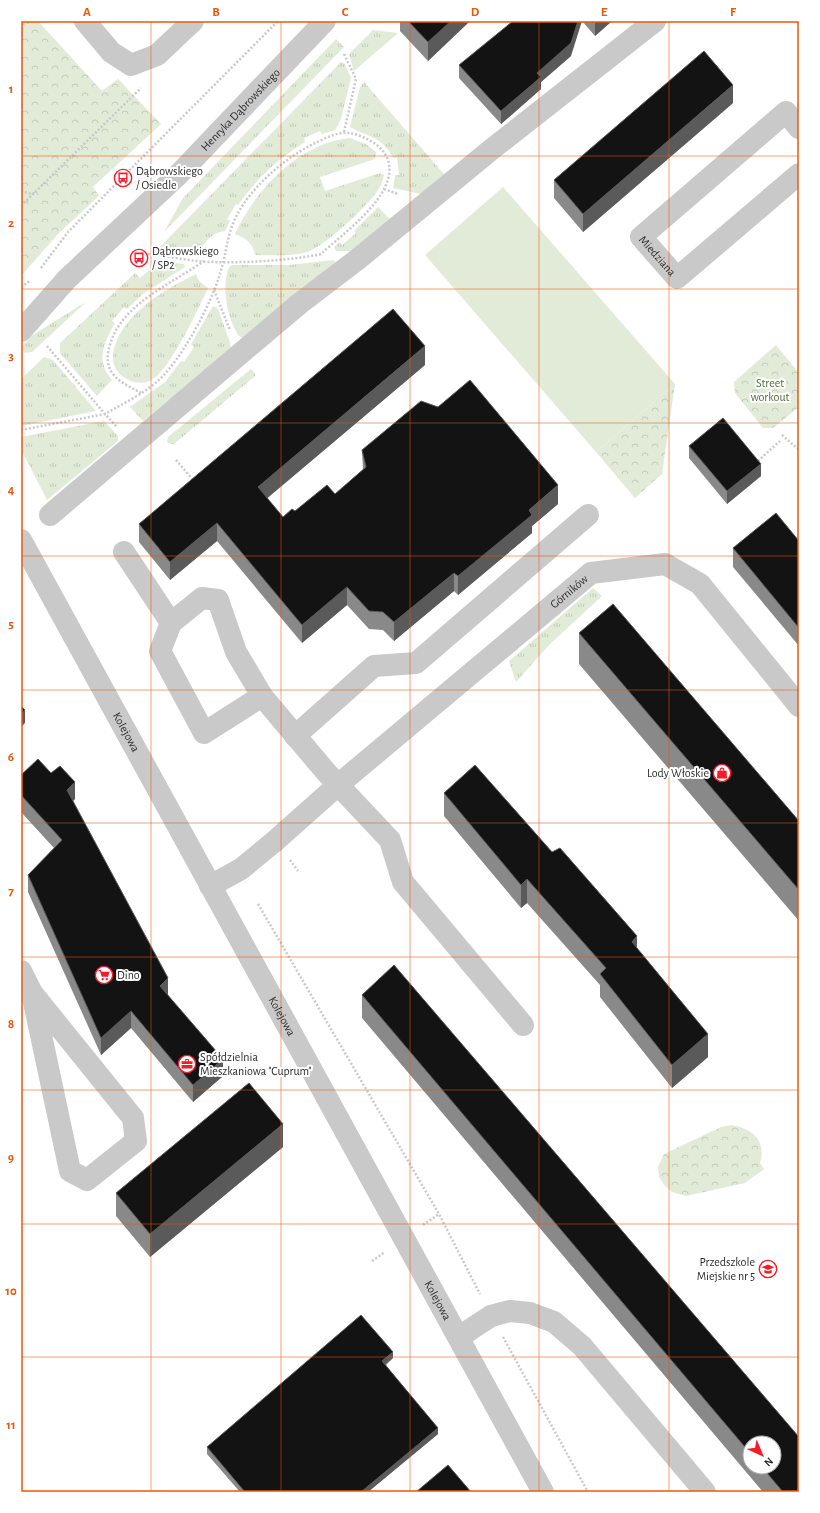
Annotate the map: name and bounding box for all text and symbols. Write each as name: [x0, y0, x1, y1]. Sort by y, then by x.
text: A: [83, 6, 91, 19]
text: B: [212, 6, 220, 19]
text: C: [342, 6, 349, 19]
text: D: [471, 6, 480, 19]
text: E: [601, 6, 608, 19]
text: F: [730, 6, 737, 19]
street label: Henryka Dąbrowskiego: [199, 66, 282, 153]
text: 1: [9, 83, 13, 96]
place label: Dąbrowskiego / Osiedle: [136, 165, 203, 191]
bus stop icon: Dąbrowskiego / Osiedle: [113, 168, 133, 188]
text: 2: [8, 217, 14, 230]
street label: Miedziana: [637, 233, 678, 279]
place label: Dąbrowskiego / SP2: [152, 245, 219, 271]
bus stop icon: Dąbrowskiego / SP2: [129, 248, 149, 268]
text: 3: [8, 350, 14, 363]
park label: Street workout: [751, 377, 790, 403]
text: 4: [8, 484, 15, 497]
street label: Górników: [548, 572, 590, 610]
text: 5: [8, 618, 14, 631]
street label: Kolejowa: [111, 710, 142, 754]
text: 6: [8, 751, 14, 764]
shop icon: Lody Włoskie: [712, 763, 732, 783]
place label: Lody Włoskie: [647, 767, 709, 780]
text: 7: [8, 885, 14, 898]
supermarket icon: Dino: [94, 965, 114, 985]
place label: Dino: [117, 969, 140, 981]
street label: Kolejowa: [266, 994, 298, 1038]
text: 8: [8, 1018, 14, 1031]
place label: Spółdzielnia Mieszkaniowa "Cuprum": [200, 1051, 312, 1077]
office icon: Spółdzielnia Mieszkaniowa "Cuprum": [177, 1054, 197, 1074]
text: 9: [8, 1152, 14, 1165]
place label: Przedszkole Miejskie nr 5: [697, 1256, 755, 1283]
school or university icon: Przedszkole Miejskie nr 5: [758, 1259, 778, 1279]
street label: Kolejowa: [422, 1278, 454, 1322]
text: 10: [5, 1285, 17, 1298]
text: 11: [6, 1419, 16, 1432]
north arrow: [742, 1435, 782, 1475]
text: N: [762, 1455, 775, 1468]

